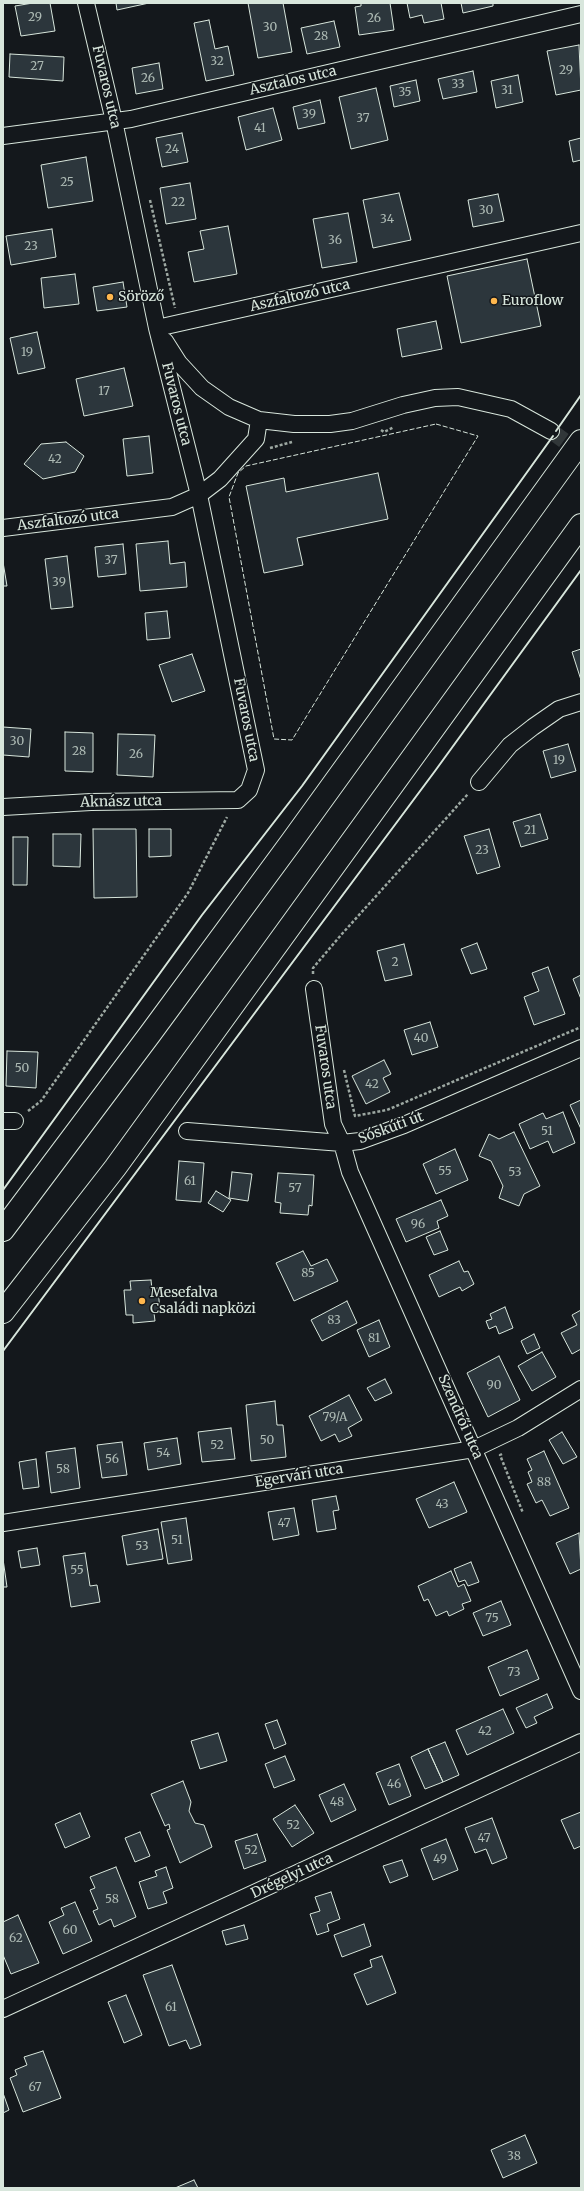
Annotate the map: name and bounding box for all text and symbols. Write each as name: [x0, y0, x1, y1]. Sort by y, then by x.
house number: 29: [28, 11, 42, 25]
house number: 26: [367, 12, 381, 26]
house number: 30: [263, 21, 277, 35]
house number: 28: [314, 30, 328, 44]
street label: Fuvaros utca: [88, 44, 124, 130]
house number: 32: [210, 55, 224, 69]
house number: 27: [30, 60, 44, 74]
street label: Asztalos utca: [248, 63, 338, 99]
house number: 29: [559, 64, 573, 78]
house number: 26: [141, 72, 155, 86]
house number: 33: [451, 78, 465, 92]
house number: 31: [501, 84, 513, 98]
house number: 35: [398, 86, 412, 100]
house number: 39: [302, 108, 316, 122]
house number: 37: [356, 112, 370, 126]
house number: 41: [254, 122, 266, 136]
house number: 24: [165, 143, 179, 157]
house number: 25: [60, 176, 74, 190]
house number: 22: [171, 196, 185, 210]
house number: 30: [479, 204, 493, 218]
house number: 34: [380, 213, 394, 227]
house number: 36: [328, 234, 342, 248]
house number: 23: [24, 240, 38, 254]
street label: Aszfaltozó utca: [248, 276, 352, 316]
place label: Söröző: [118, 289, 164, 305]
marker: Söröző: [105, 292, 115, 302]
place label: Euroflow: [502, 293, 563, 309]
marker: Euroflow: [489, 296, 499, 306]
house number: 19: [21, 346, 33, 360]
street label: Fuvaros utca: [158, 361, 194, 447]
house number: 17: [98, 385, 110, 399]
house number: 42: [48, 453, 62, 467]
street label: Aszfaltozó utca: [16, 505, 120, 535]
house number: 37: [104, 554, 118, 568]
house number: 39: [52, 576, 66, 590]
street label: Fuvaros utca: [230, 677, 262, 763]
house number: 30: [10, 735, 24, 749]
house number: 28: [72, 745, 86, 759]
house number: 26: [129, 748, 143, 762]
house number: 19: [553, 754, 565, 768]
street label: Aknász utca: [80, 793, 162, 811]
house number: 21: [524, 824, 536, 838]
house number: 23: [475, 844, 489, 858]
house number: 2: [391, 956, 399, 970]
street label: Fuvaros utca: [311, 1024, 339, 1110]
house number: 40: [414, 1032, 428, 1046]
house number: 50: [15, 1062, 29, 1076]
house number: 42: [365, 1078, 379, 1092]
street label: Sóskúti út: [356, 1108, 426, 1148]
house number: 51: [541, 1125, 553, 1139]
house number: 55: [438, 1165, 452, 1179]
house number: 53: [508, 1166, 522, 1180]
house number: 61: [184, 1175, 196, 1189]
house number: 57: [288, 1182, 302, 1196]
house number: 96: [411, 1218, 425, 1232]
house number: 85: [301, 1267, 315, 1281]
place label: Mesefalva Családi napközi: [150, 1285, 256, 1318]
marker: Mesefalva Családi napközi: [137, 1296, 147, 1306]
house number: 83: [327, 1314, 341, 1328]
house number: 81: [368, 1332, 380, 1346]
street label: Szendrői utca: [434, 1372, 486, 1462]
house number: 90: [486, 1379, 502, 1393]
house number: 79/A: [322, 1411, 348, 1425]
house number: 50: [260, 1434, 274, 1448]
house number: 52: [210, 1439, 224, 1453]
house number: 54: [156, 1447, 170, 1461]
house number: 56: [105, 1453, 119, 1467]
street label: Egervári utca: [254, 1461, 344, 1491]
house number: 58: [56, 1463, 70, 1477]
house number: 88: [537, 1476, 551, 1490]
house number: 43: [435, 1498, 449, 1512]
house number: 47: [277, 1517, 291, 1531]
house number: 51: [171, 1534, 183, 1548]
house number: 53: [135, 1540, 149, 1554]
house number: 55: [70, 1564, 84, 1578]
house number: 75: [485, 1612, 499, 1626]
house number: 73: [507, 1666, 521, 1680]
house number: 42: [478, 1725, 492, 1739]
house number: 46: [387, 1778, 401, 1792]
house number: 48: [330, 1796, 344, 1810]
house number: 52: [286, 1819, 300, 1833]
house number: 47: [477, 1832, 491, 1846]
house number: 52: [244, 1844, 258, 1858]
street label: Drégelyi utca: [249, 1850, 335, 1902]
house number: 49: [433, 1853, 447, 1867]
house number: 58: [105, 1893, 119, 1907]
house number: 60: [63, 1924, 77, 1938]
house number: 62: [9, 1932, 23, 1946]
house number: 61: [165, 2001, 177, 2015]
house number: 67: [28, 2081, 42, 2095]
house number: 38: [507, 2150, 521, 2164]

